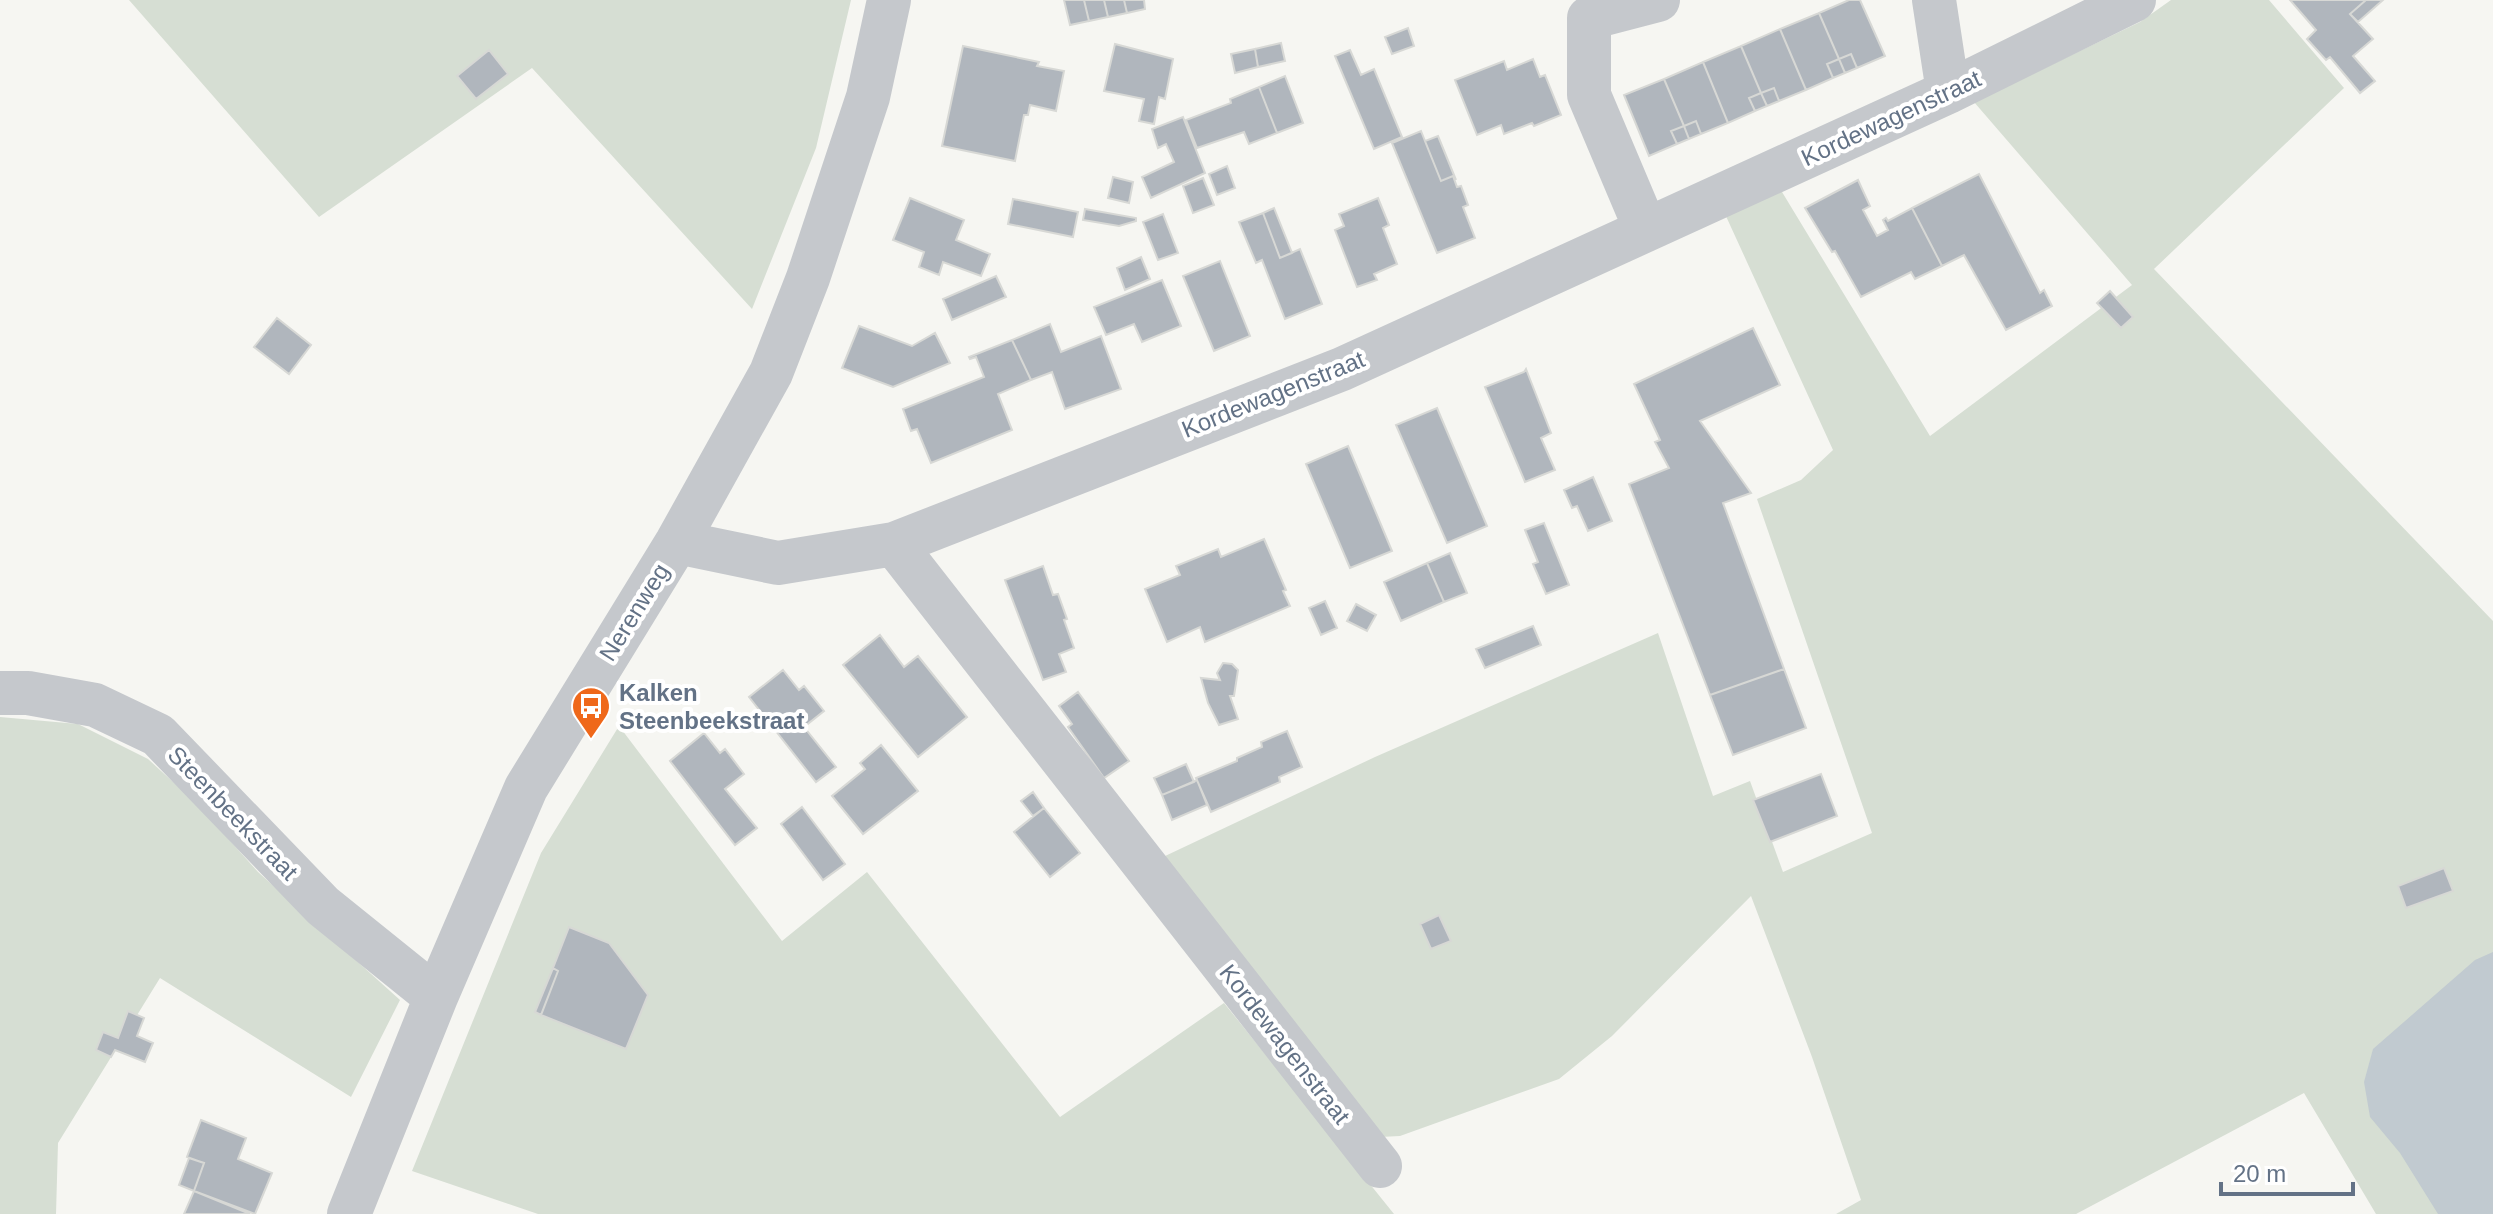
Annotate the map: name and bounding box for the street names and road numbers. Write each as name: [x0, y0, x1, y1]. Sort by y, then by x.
street label: Kordewagenstraat: [1797, 64, 1985, 171]
street label: Kordewagenstraat: [1178, 345, 1369, 443]
street label: Nerenweg: [594, 558, 674, 666]
street label: Steenbeekstraat: [163, 741, 304, 885]
street label: Kordewagenstraat: [1214, 959, 1356, 1129]

